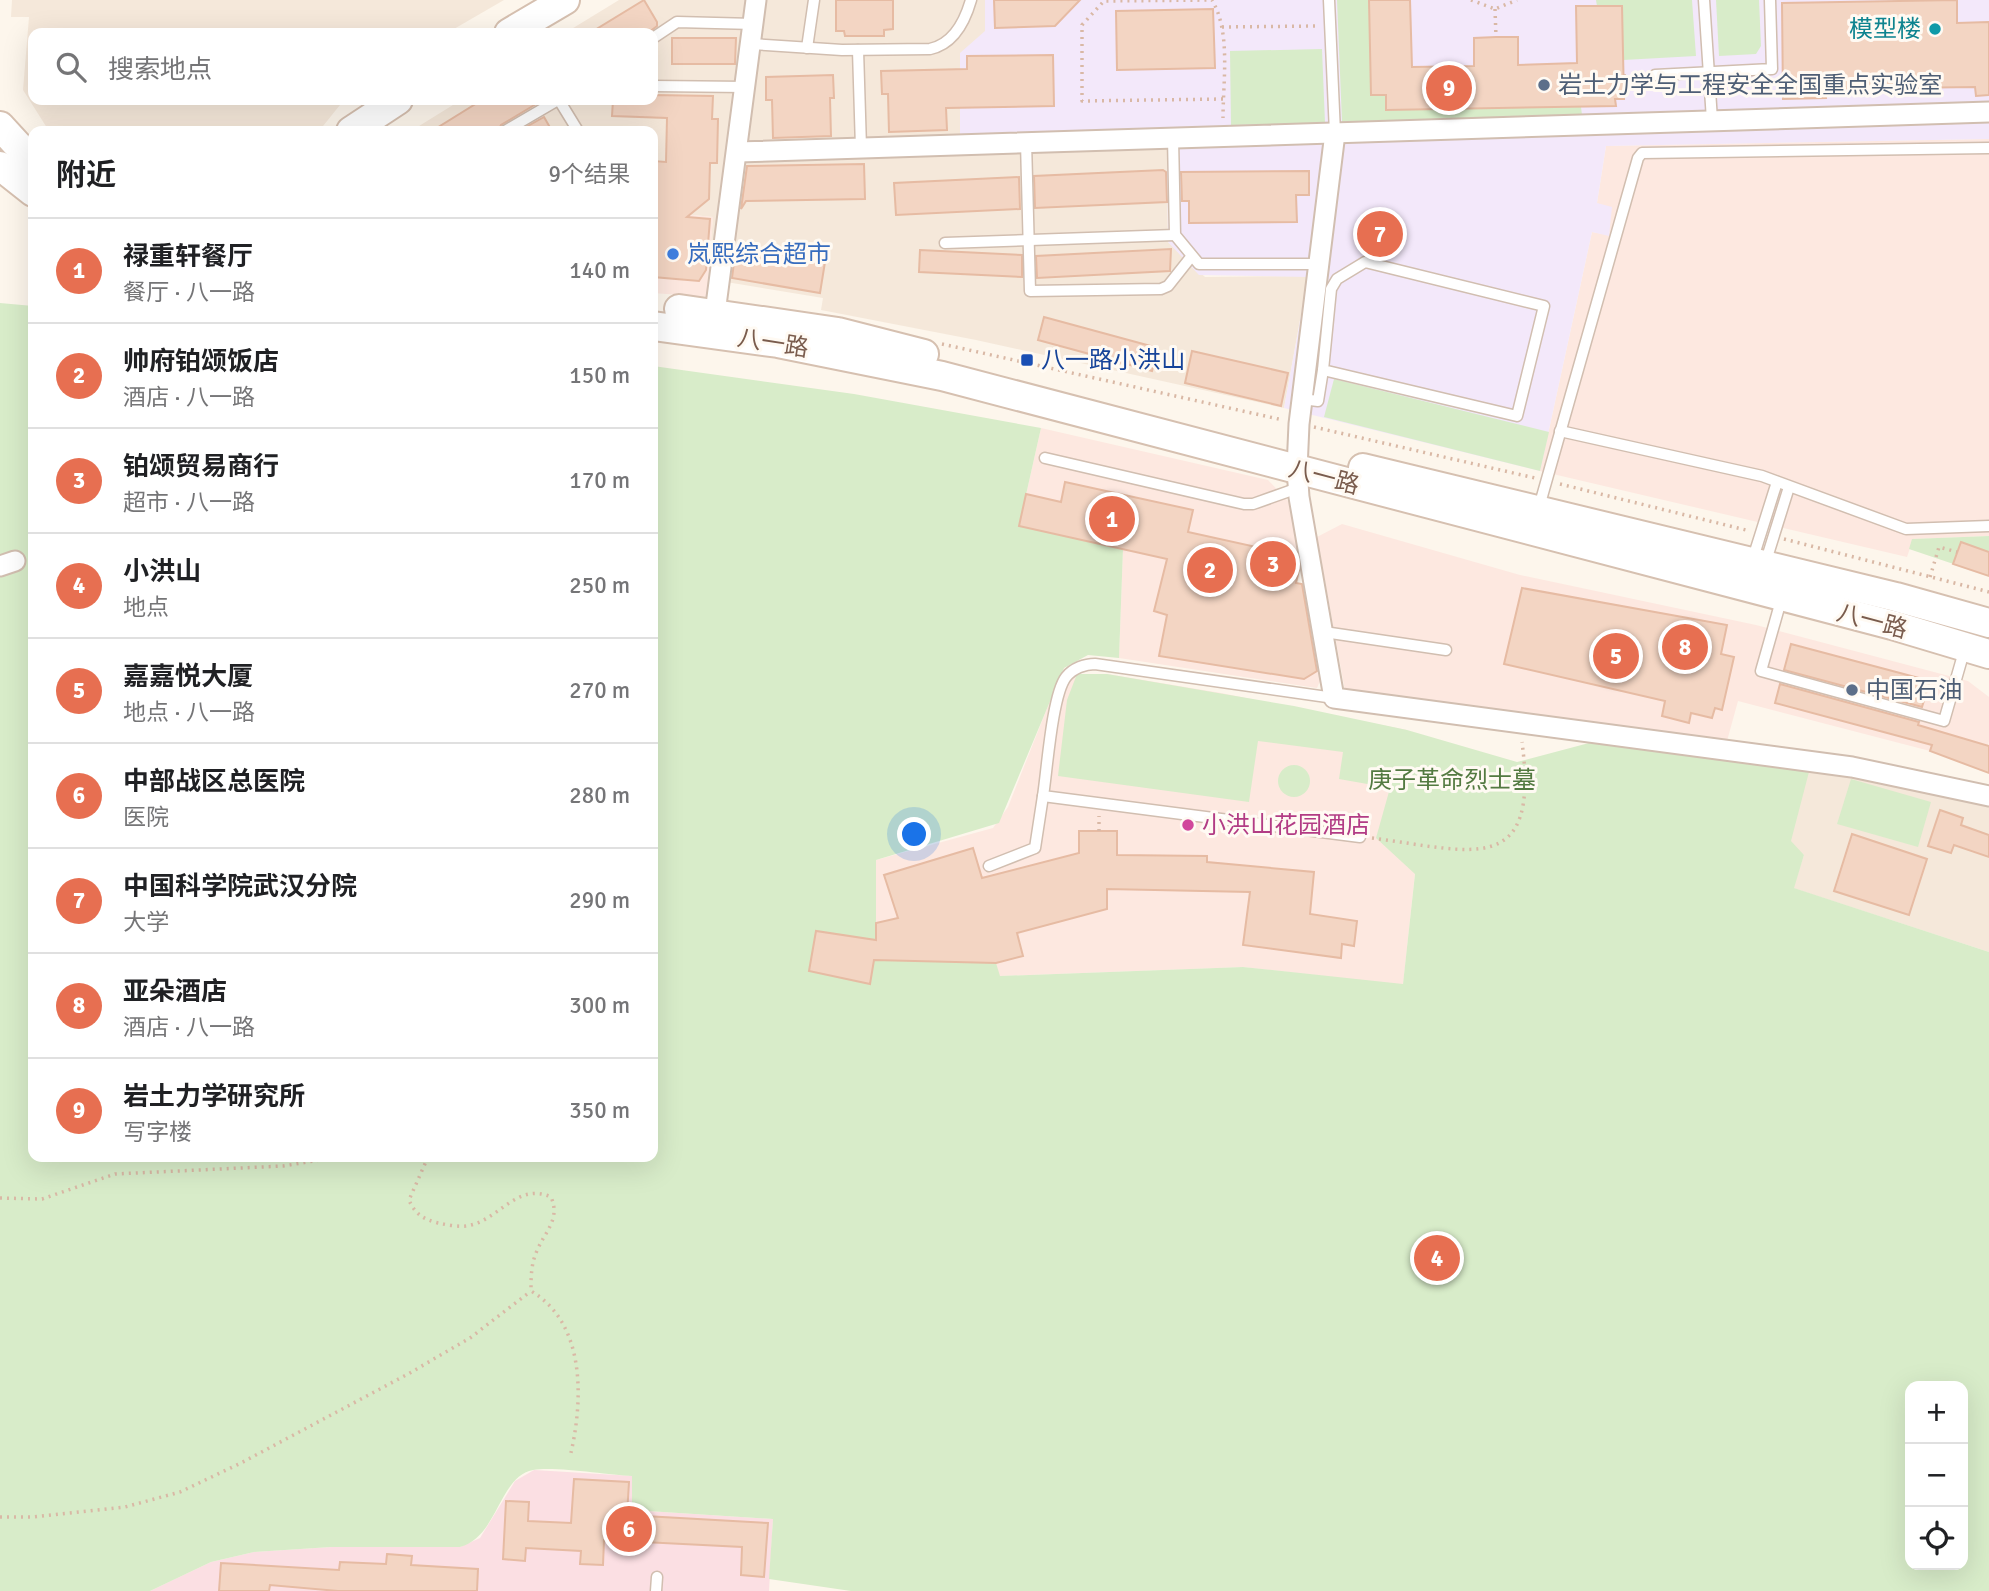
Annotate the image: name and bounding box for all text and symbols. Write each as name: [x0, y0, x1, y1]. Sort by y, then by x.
place label: 模型楼: [1849, 14, 1921, 44]
marker: 模型楼: [1927, 21, 1943, 37]
search box: [28, 28, 658, 105]
icon: search: [52, 48, 90, 86]
text: 搜索地点: [108, 54, 212, 86]
pin: 9: [1426, 62, 1472, 114]
place label: 岩土力学与工程安全全国重点实验室: [1558, 70, 1942, 100]
marker: 岩土力学与工程安全全国重点实验室: [1536, 77, 1552, 93]
text: 附近: [56, 157, 116, 194]
text: 9个结果: [549, 160, 630, 189]
pin: 7: [1357, 208, 1403, 260]
place label: 岚熙综合超市: [687, 239, 831, 269]
text: 禄重轩餐厅: [123, 241, 253, 273]
marker: 岚熙综合超市: [665, 246, 681, 262]
text: 1: [73, 256, 85, 285]
text: 140 m: [569, 256, 630, 285]
text: 餐厅 · 八一路: [123, 278, 255, 307]
street label: 八一路: [735, 323, 811, 363]
place label: 八一路小洪山: [1041, 345, 1185, 375]
text: 帅府铂颂饭店: [123, 346, 279, 378]
marker: 八一路小洪山: [1019, 352, 1035, 368]
text: 2: [73, 361, 85, 390]
text: 150 m: [569, 361, 630, 390]
text: 酒店 · 八一路: [123, 383, 255, 412]
text: 铂颂贸易商行: [123, 451, 279, 483]
street label: 八一路: [1285, 453, 1363, 501]
text: 3: [73, 466, 85, 495]
text: 170 m: [569, 466, 630, 495]
text: 超市 · 八一路: [123, 488, 255, 517]
pin: 1: [1089, 493, 1135, 545]
pin: 3: [1250, 538, 1296, 590]
pin: 2: [1187, 544, 1233, 596]
text: 小洪山: [123, 556, 201, 588]
text: 4: [73, 571, 85, 600]
text: 250 m: [569, 571, 630, 600]
text: 地点: [123, 593, 169, 622]
street label: 八一路: [1833, 597, 1911, 645]
pin: 8: [1662, 621, 1708, 673]
pin: 5: [1593, 630, 1639, 682]
text: 嘉嘉悦大厦: [123, 661, 253, 693]
place label: 中国石油: [1866, 675, 1962, 705]
text: 5: [73, 676, 85, 705]
text: 270 m: [569, 676, 630, 705]
marker: 中国石油: [1844, 682, 1860, 698]
text: 地点 · 八一路: [123, 698, 255, 727]
park label: 庚子革命烈士墓: [1368, 765, 1536, 795]
text: 中部战区总医院: [123, 766, 305, 798]
text: 6: [73, 781, 85, 810]
text: 280 m: [569, 781, 630, 810]
text: 医院: [123, 803, 169, 832]
place label: 小洪山花园酒店: [1202, 810, 1370, 840]
your location: [897, 817, 931, 851]
marker: 小洪山花园酒店: [1180, 817, 1196, 833]
text: 中国科学院武汉分院: [123, 871, 357, 903]
text: 7: [73, 886, 85, 915]
text: 290 m: [569, 886, 630, 915]
text: 大学: [123, 908, 169, 937]
text: 亚朵酒店: [123, 976, 227, 1008]
text: 8: [73, 991, 85, 1020]
text: 300 m: [569, 991, 630, 1020]
text: 酒店 · 八一路: [123, 1013, 255, 1042]
text: 岩土力学研究所: [123, 1081, 305, 1113]
text: 9: [73, 1096, 85, 1125]
text: 350 m: [569, 1096, 630, 1125]
text: 写字楼: [123, 1118, 192, 1147]
pin: 4: [1414, 1232, 1460, 1284]
map controls: [1905, 1381, 1968, 1570]
button: +: [1905, 1381, 1968, 1444]
button: −: [1905, 1444, 1968, 1507]
pin: 6: [606, 1503, 652, 1555]
button: locate: [1905, 1507, 1968, 1570]

